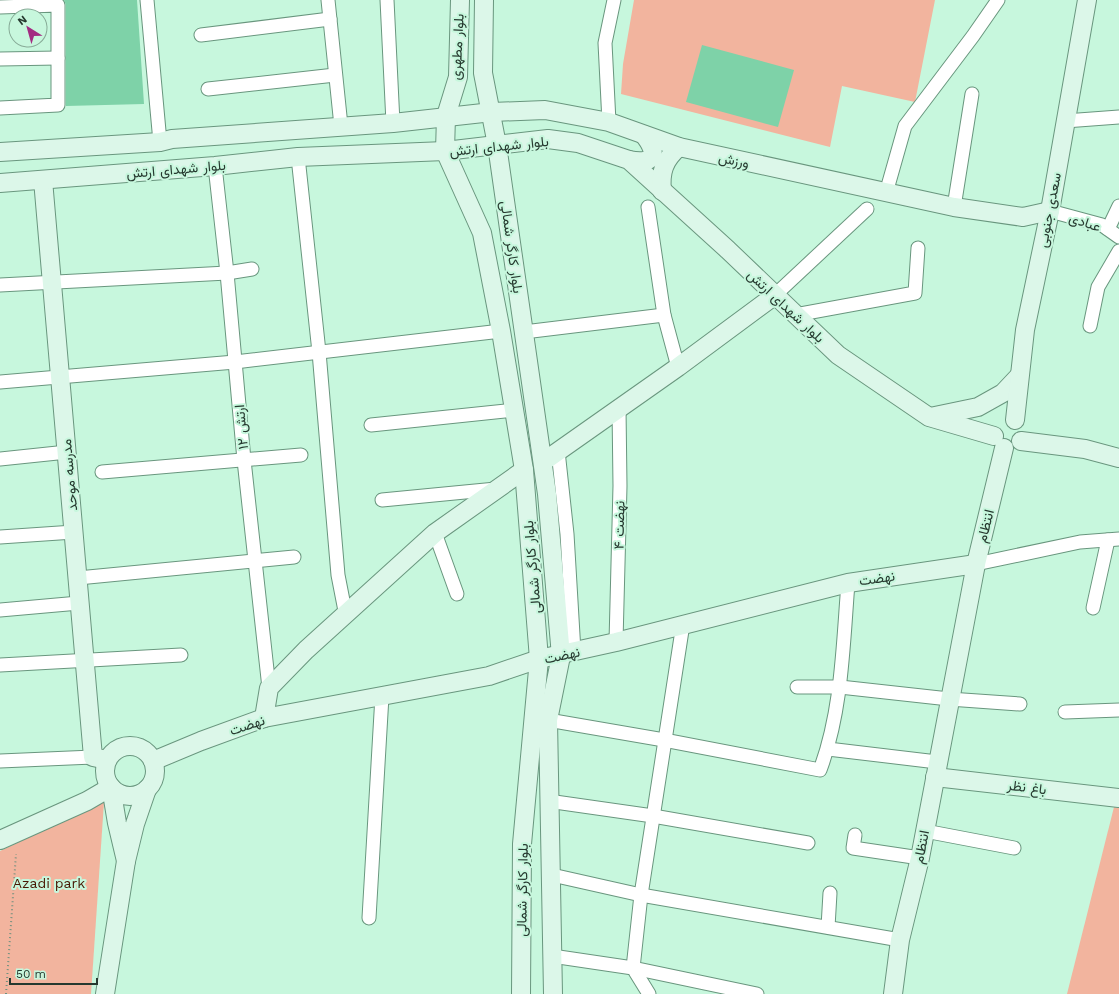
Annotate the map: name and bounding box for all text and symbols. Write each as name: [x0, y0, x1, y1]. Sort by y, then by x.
north arrow: [8, 8, 48, 48]
text: N: [15, 13, 29, 28]
street label: بلوار مطهری: [447, 13, 468, 81]
street label: بلوار شهدای ارتش: [449, 133, 550, 160]
street label: ورزش: [717, 149, 751, 172]
street label: بلوار شهدای ارتش: [126, 157, 226, 182]
street label: سعدی جنوبی: [1034, 171, 1065, 249]
street label: بلوار کارگر شمالی: [497, 200, 526, 294]
street label: عبادی: [1067, 209, 1103, 236]
street label: بلوار شهدای ارتش: [743, 266, 828, 347]
street label: ارتش ۱۲: [231, 404, 252, 450]
street label: مدرسه موحد: [58, 438, 81, 512]
street label: نهضت ۴: [611, 500, 628, 550]
street label: انتظام: [973, 508, 998, 545]
street label: بلوار کارگر شمالی: [520, 520, 545, 614]
street label: نهضت: [858, 568, 896, 589]
street label: نهضت: [543, 643, 581, 668]
street label: نهضت: [227, 712, 267, 739]
street label: باغ نظر: [1005, 777, 1048, 800]
street label: انتظام: [910, 829, 933, 865]
street label: بلوار کارگر شمالی: [513, 843, 532, 937]
park label: Azadi park: [13, 875, 85, 891]
scale bar: [10, 960, 97, 986]
text: 50 m: [16, 967, 46, 981]

